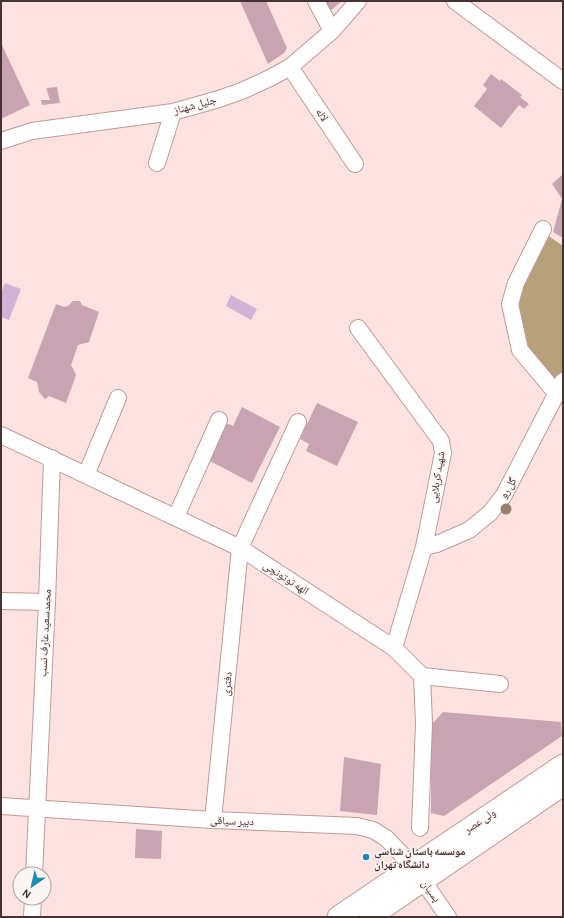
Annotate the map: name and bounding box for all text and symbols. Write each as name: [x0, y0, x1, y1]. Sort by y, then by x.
street label: جلیل شهناز: [172, 94, 218, 117]
street label: لاله: [314, 107, 330, 124]
street label: شهید کربلایی: [427, 450, 448, 504]
street label: گل رو: [498, 475, 520, 501]
street label: الهه توتونچی: [261, 559, 311, 598]
street label: محمدسعید عارف نسب: [37, 589, 53, 677]
street label: دفتری: [220, 671, 235, 697]
street label: ولی عصر: [461, 807, 498, 837]
street label: دبیر سیاقی: [210, 815, 255, 828]
place label: موسسه باستان شناسی دانشگاه تهران: [374, 846, 465, 872]
marker: موسسه باستان شناسی دانشگاه تهران: [361, 852, 371, 862]
north arrow: [12, 866, 52, 906]
street label: پسیان: [419, 878, 443, 905]
text: N: [20, 887, 33, 901]

